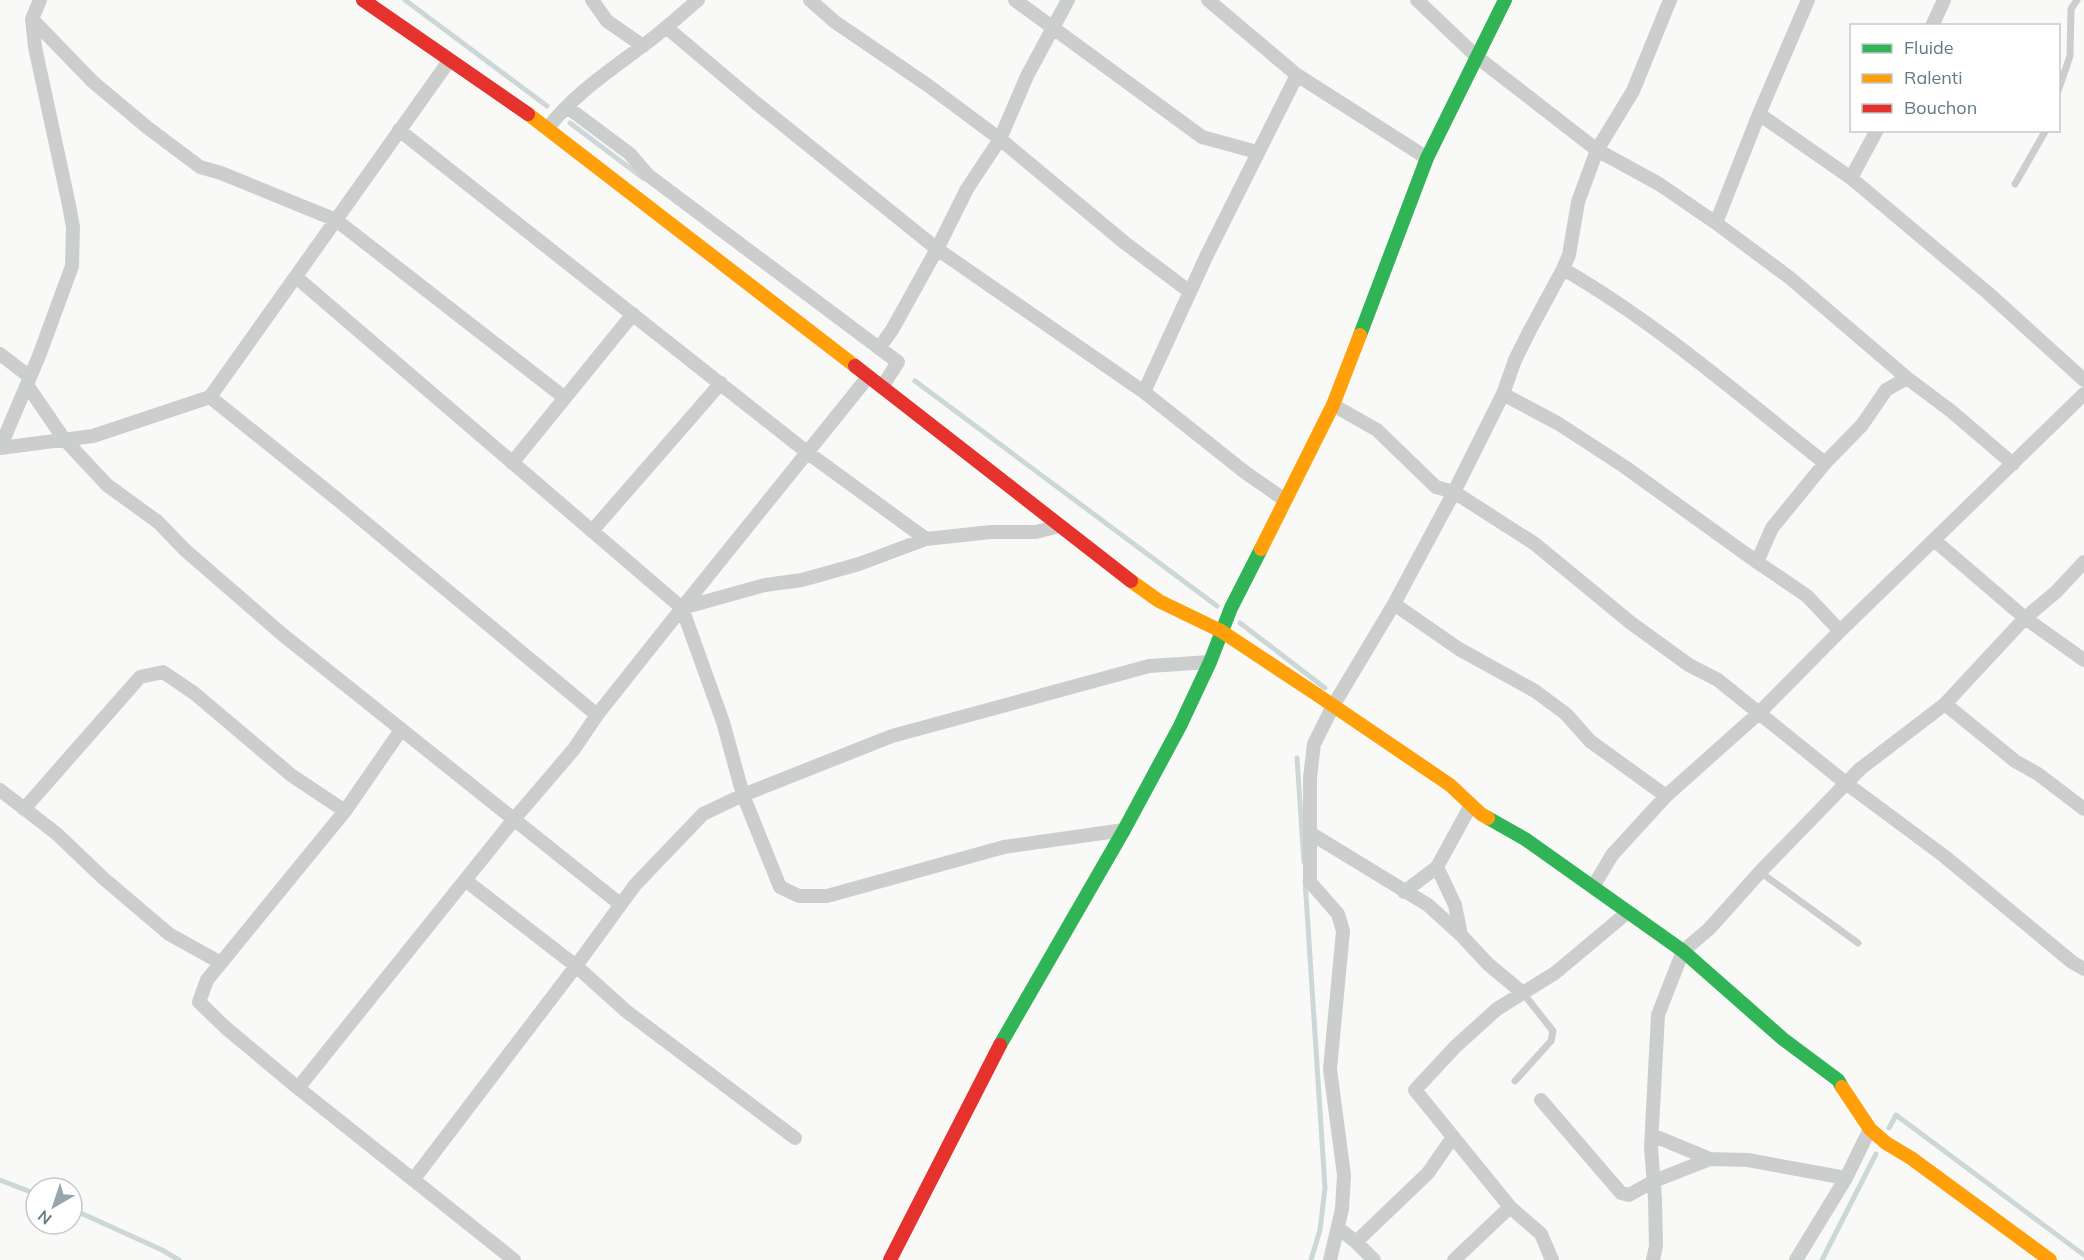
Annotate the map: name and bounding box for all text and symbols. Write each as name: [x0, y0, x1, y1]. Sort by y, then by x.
legend: [1850, 24, 2060, 132]
text: Fluide: [1904, 36, 1954, 59]
text: Ralenti: [1904, 66, 1962, 89]
text: Bouchon: [1904, 96, 1977, 119]
north arrow: [24, 1176, 84, 1236]
text: N: [34, 1206, 56, 1229]

